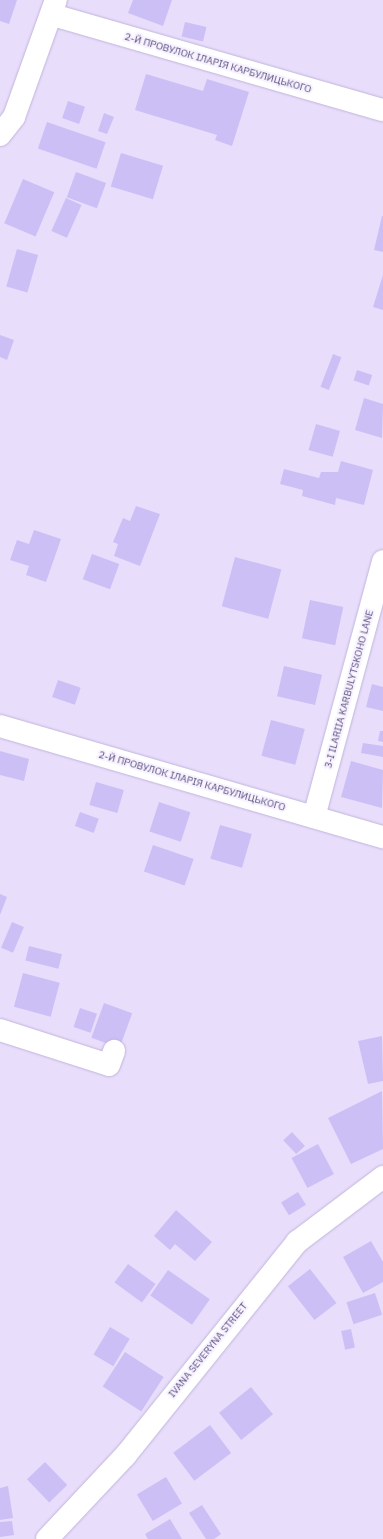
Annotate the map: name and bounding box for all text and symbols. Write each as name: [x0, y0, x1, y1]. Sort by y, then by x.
street label: 2-Й ПРОВУЛОК ІЛАРІЯ КАРБУЛИЦЬКОГО: [123, 31, 313, 95]
street label: 3-I ILARIIA KARBULYTSKOHO LANE: [322, 609, 376, 769]
street label: 2-Й ПРОВУЛОК ІЛАРІЯ КАРБУЛИЦЬКОГО: [97, 749, 287, 813]
street label: IVANA SEVERYNA STREET: [166, 1300, 250, 1400]

